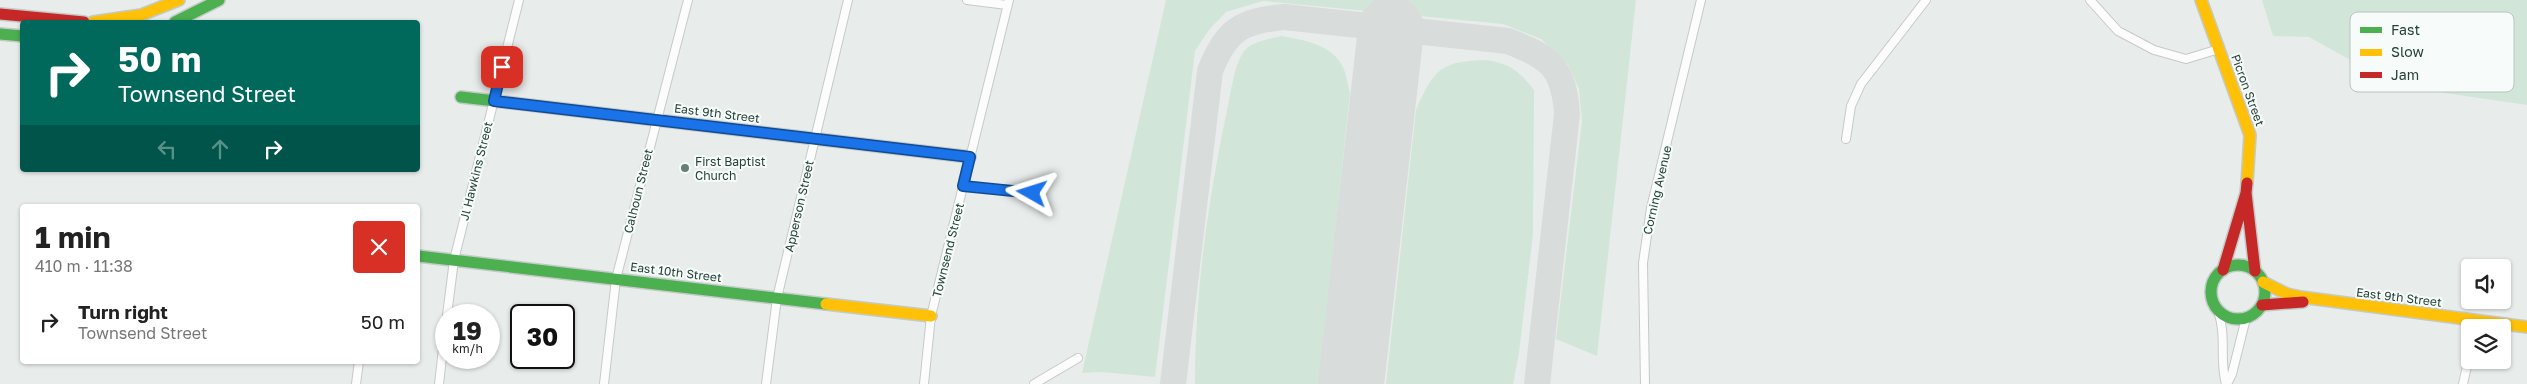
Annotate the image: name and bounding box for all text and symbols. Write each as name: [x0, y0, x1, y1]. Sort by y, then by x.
legend: [2350, 12, 2514, 92]
text: Fast: [2391, 21, 2420, 38]
text: 50 m: [118, 38, 201, 80]
icon: right: [35, 40, 100, 105]
text: Slow: [2391, 43, 2424, 60]
pin: [481, 46, 523, 88]
street label: Picron Street: [2228, 52, 2268, 128]
icon: arrive: [488, 53, 516, 81]
text: Jam: [2391, 66, 2419, 83]
text: Townsend Street: [118, 80, 296, 107]
street label: East 9th Street: [673, 100, 761, 126]
street label: Jl Hawkins Street: [456, 120, 496, 222]
icon: left: [153, 135, 181, 163]
icon: ahead: [206, 135, 234, 163]
icon: right: [259, 135, 287, 163]
street label: Corning Avenue: [1639, 144, 1675, 236]
street label: Calhoun Street: [620, 147, 656, 235]
place label: First Baptist Church: [695, 154, 766, 183]
street label: Apperson Street: [781, 158, 817, 253]
marker: First Baptist Church: [679, 162, 691, 174]
position arrow: [1005, 166, 1057, 218]
street label: Townsend Street: [929, 201, 967, 299]
text: 1 min: [35, 219, 111, 255]
button: close: [353, 221, 405, 273]
text: 410 m · 11:38: [35, 256, 133, 276]
street label: East 10th Street: [629, 259, 723, 285]
map controls: [2461, 259, 2511, 369]
button: sound: [2461, 259, 2511, 309]
street label: East 9th Street: [2355, 284, 2443, 310]
text: Turn right: [78, 300, 168, 323]
speed limit sign: 30: [510, 304, 575, 369]
icon: right: [35, 308, 63, 336]
text: 50 m: [361, 310, 405, 333]
text: 19: [453, 315, 482, 346]
button: layers: [2461, 319, 2511, 369]
text: Townsend Street: [78, 323, 208, 343]
text: km/h: [452, 341, 483, 356]

